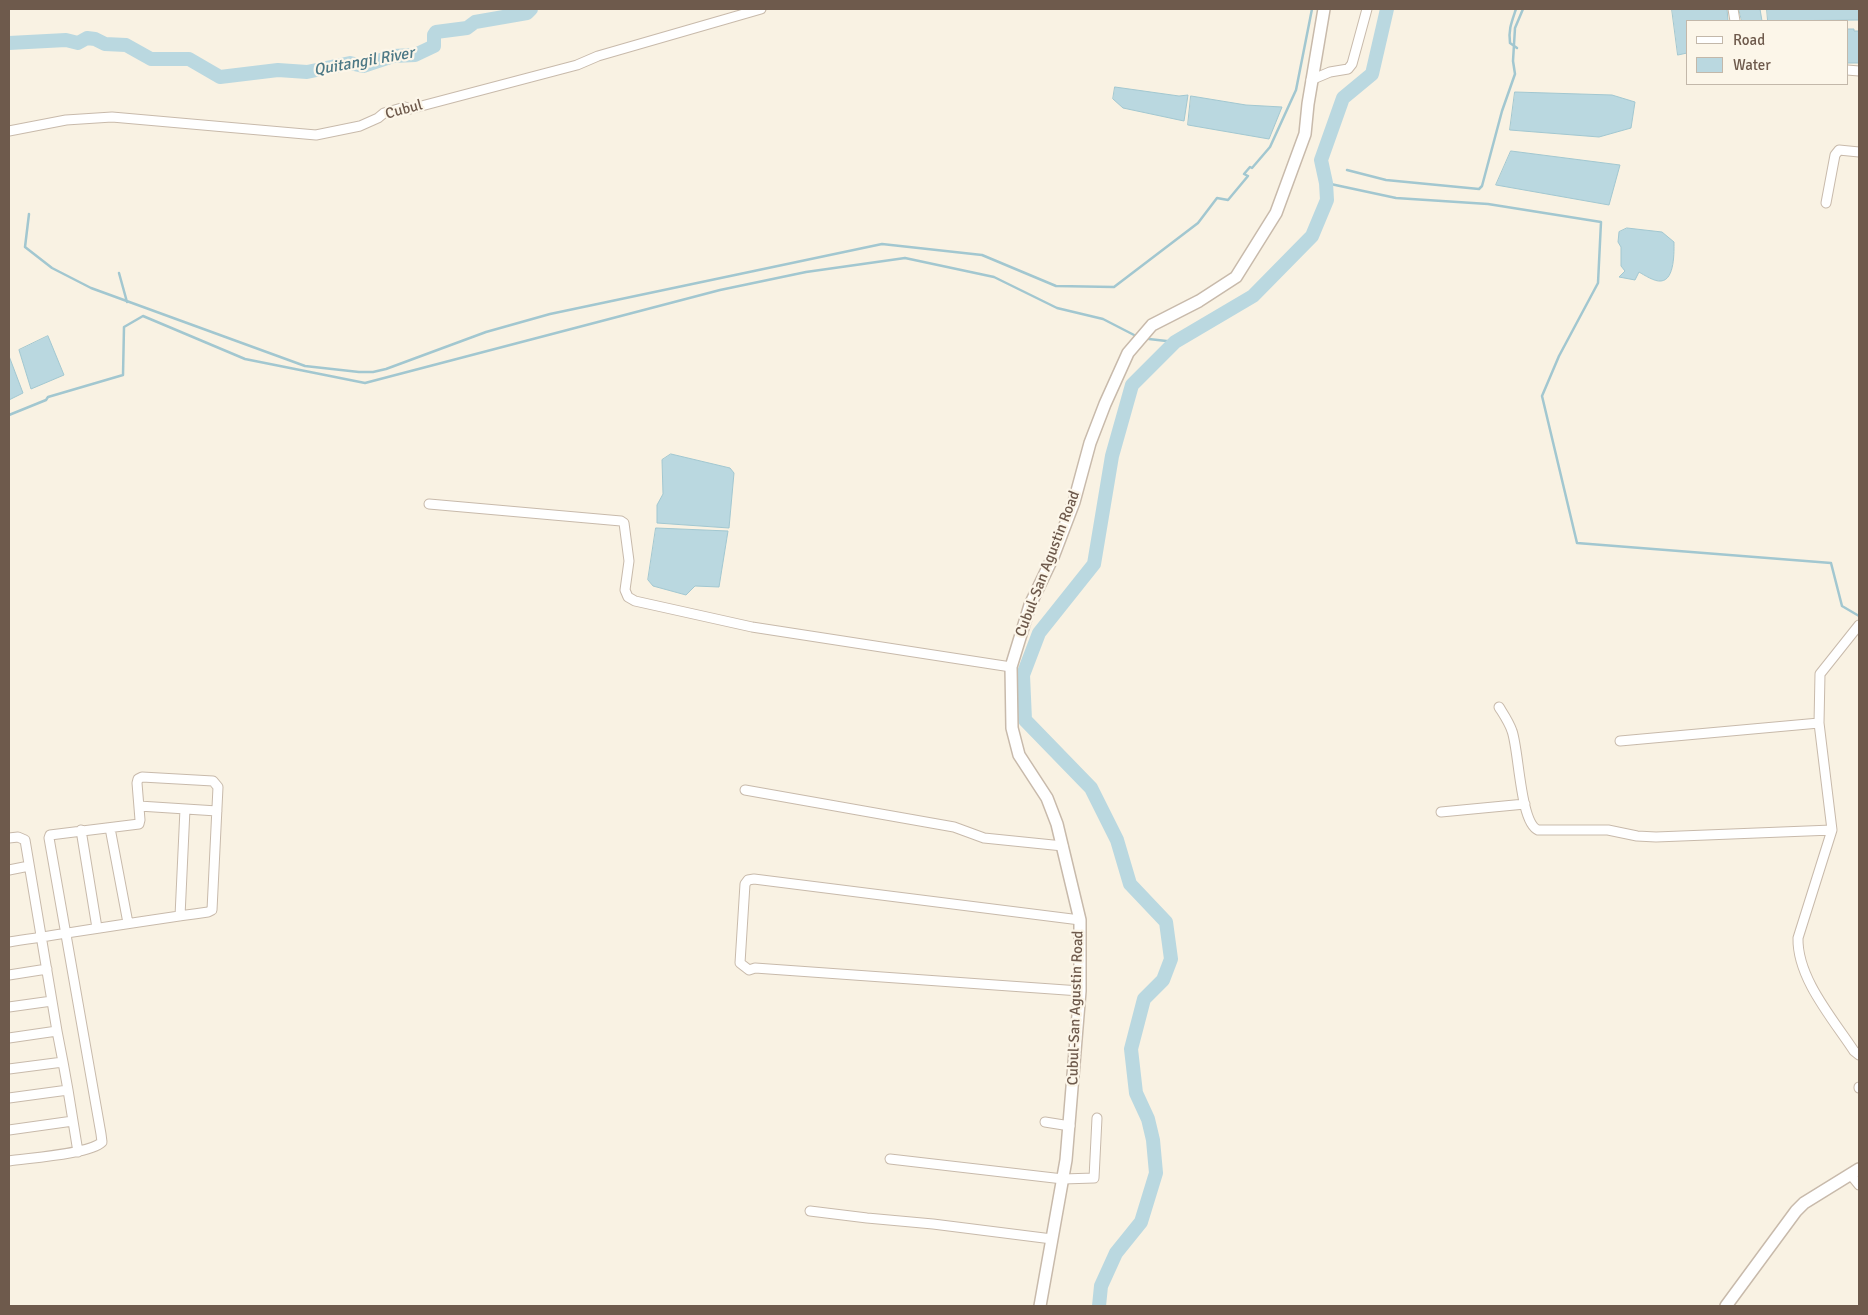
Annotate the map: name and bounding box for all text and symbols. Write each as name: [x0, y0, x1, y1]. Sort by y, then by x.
legend: [1686, 20, 1848, 85]
text: Road: [1733, 31, 1765, 49]
water label: Quitangil River: [312, 44, 416, 80]
text: Water: [1733, 56, 1771, 74]
street label: Cubul: [383, 96, 425, 124]
street label: Cubul-San Agustin Road: [1012, 488, 1084, 640]
street label: Cubul-San Agustin Road: [1064, 930, 1088, 1086]

